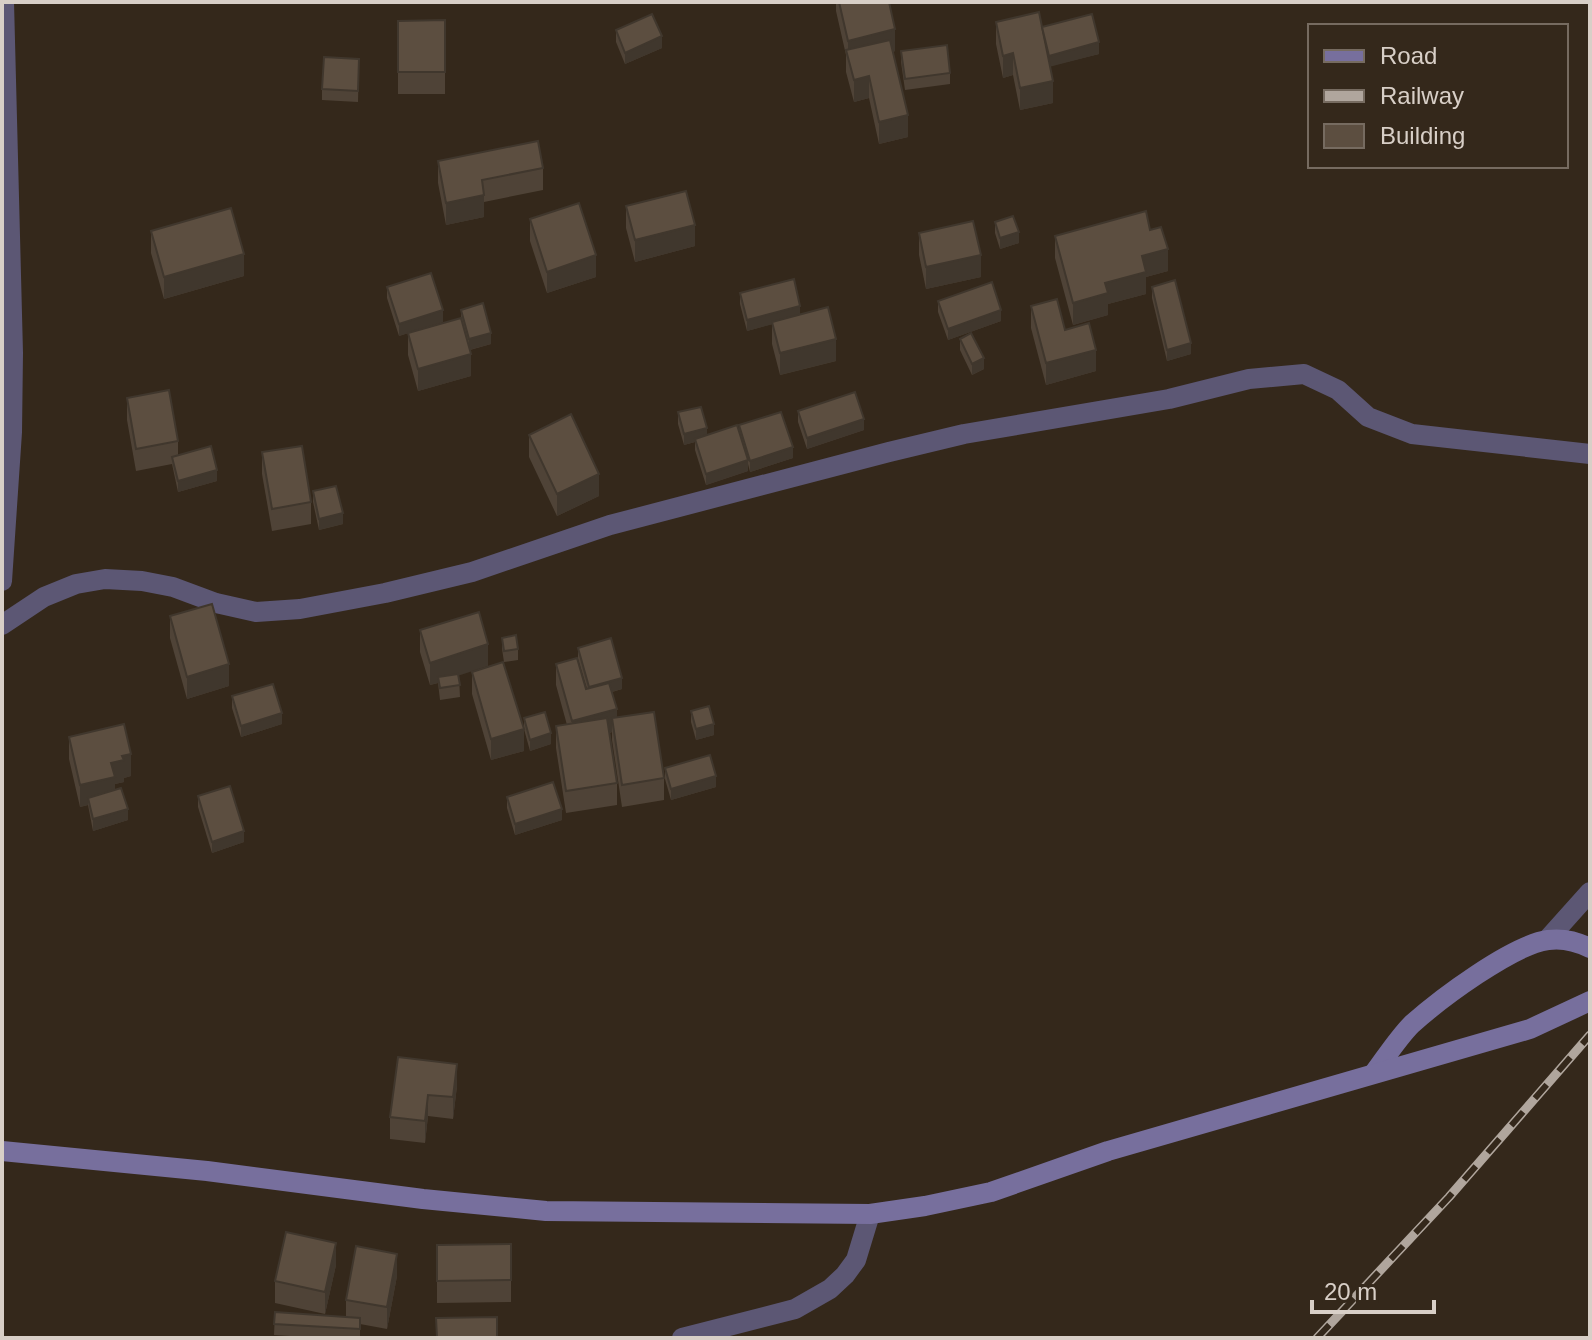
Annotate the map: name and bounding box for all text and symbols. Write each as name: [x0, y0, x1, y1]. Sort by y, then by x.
legend: [1308, 24, 1568, 168]
text: Road: [1380, 42, 1437, 69]
text: Railway: [1380, 82, 1464, 109]
text: Building: [1380, 122, 1465, 149]
scale bar: [1312, 1264, 1434, 1314]
text: 20 m: [1324, 1278, 1377, 1305]

